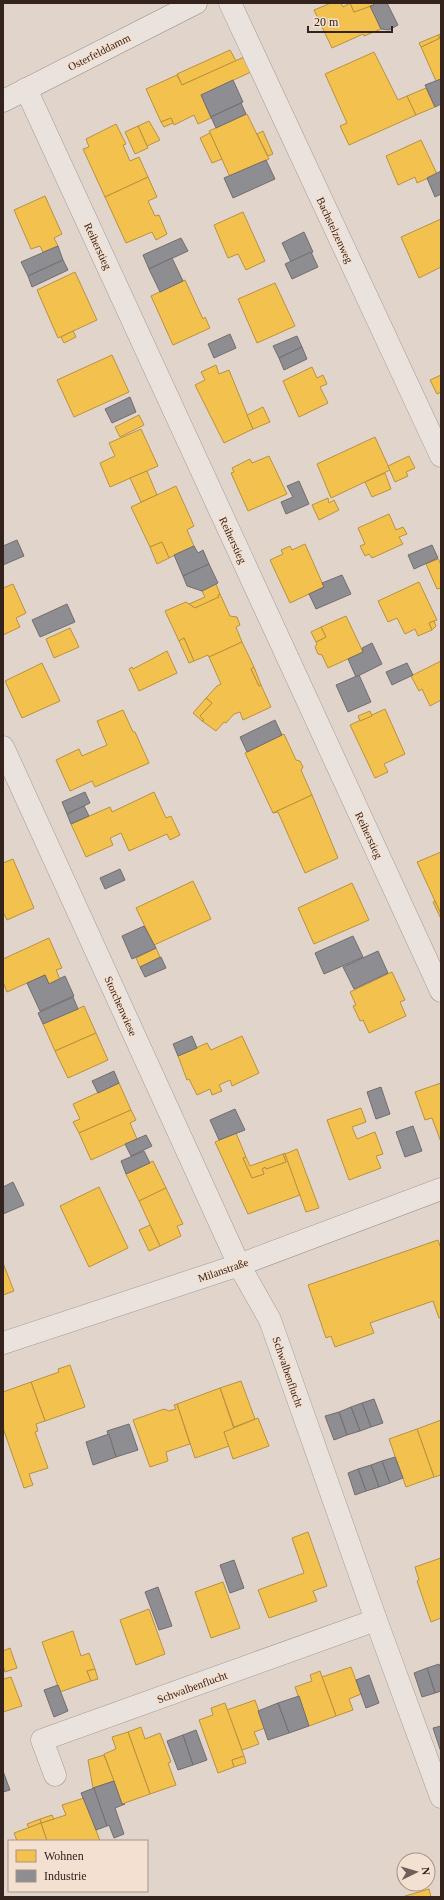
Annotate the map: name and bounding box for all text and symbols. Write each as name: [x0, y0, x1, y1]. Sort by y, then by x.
scale bar: [308, 8, 392, 34]
text: 20 m: [314, 15, 339, 29]
street label: Osterfelddamm: [66, 31, 133, 73]
street label: Bachstelzenweg: [314, 195, 356, 265]
street label: Reiherstieg: [82, 221, 114, 272]
street label: Reiherstieg: [217, 515, 249, 566]
street label: Reiherstieg: [353, 810, 385, 861]
street label: Storchenwiese: [102, 974, 140, 1038]
street label: Milanstraße: [196, 1256, 250, 1284]
street label: Schwalbenflucht: [270, 1335, 306, 1409]
street label: Schwalbenflucht: [155, 1669, 229, 1705]
legend: [8, 1840, 148, 1892]
text: Wohnen: [44, 1849, 84, 1863]
north arrow: [396, 1852, 436, 1892]
text: N: [420, 1867, 432, 1876]
text: Industrie: [44, 1869, 87, 1883]

